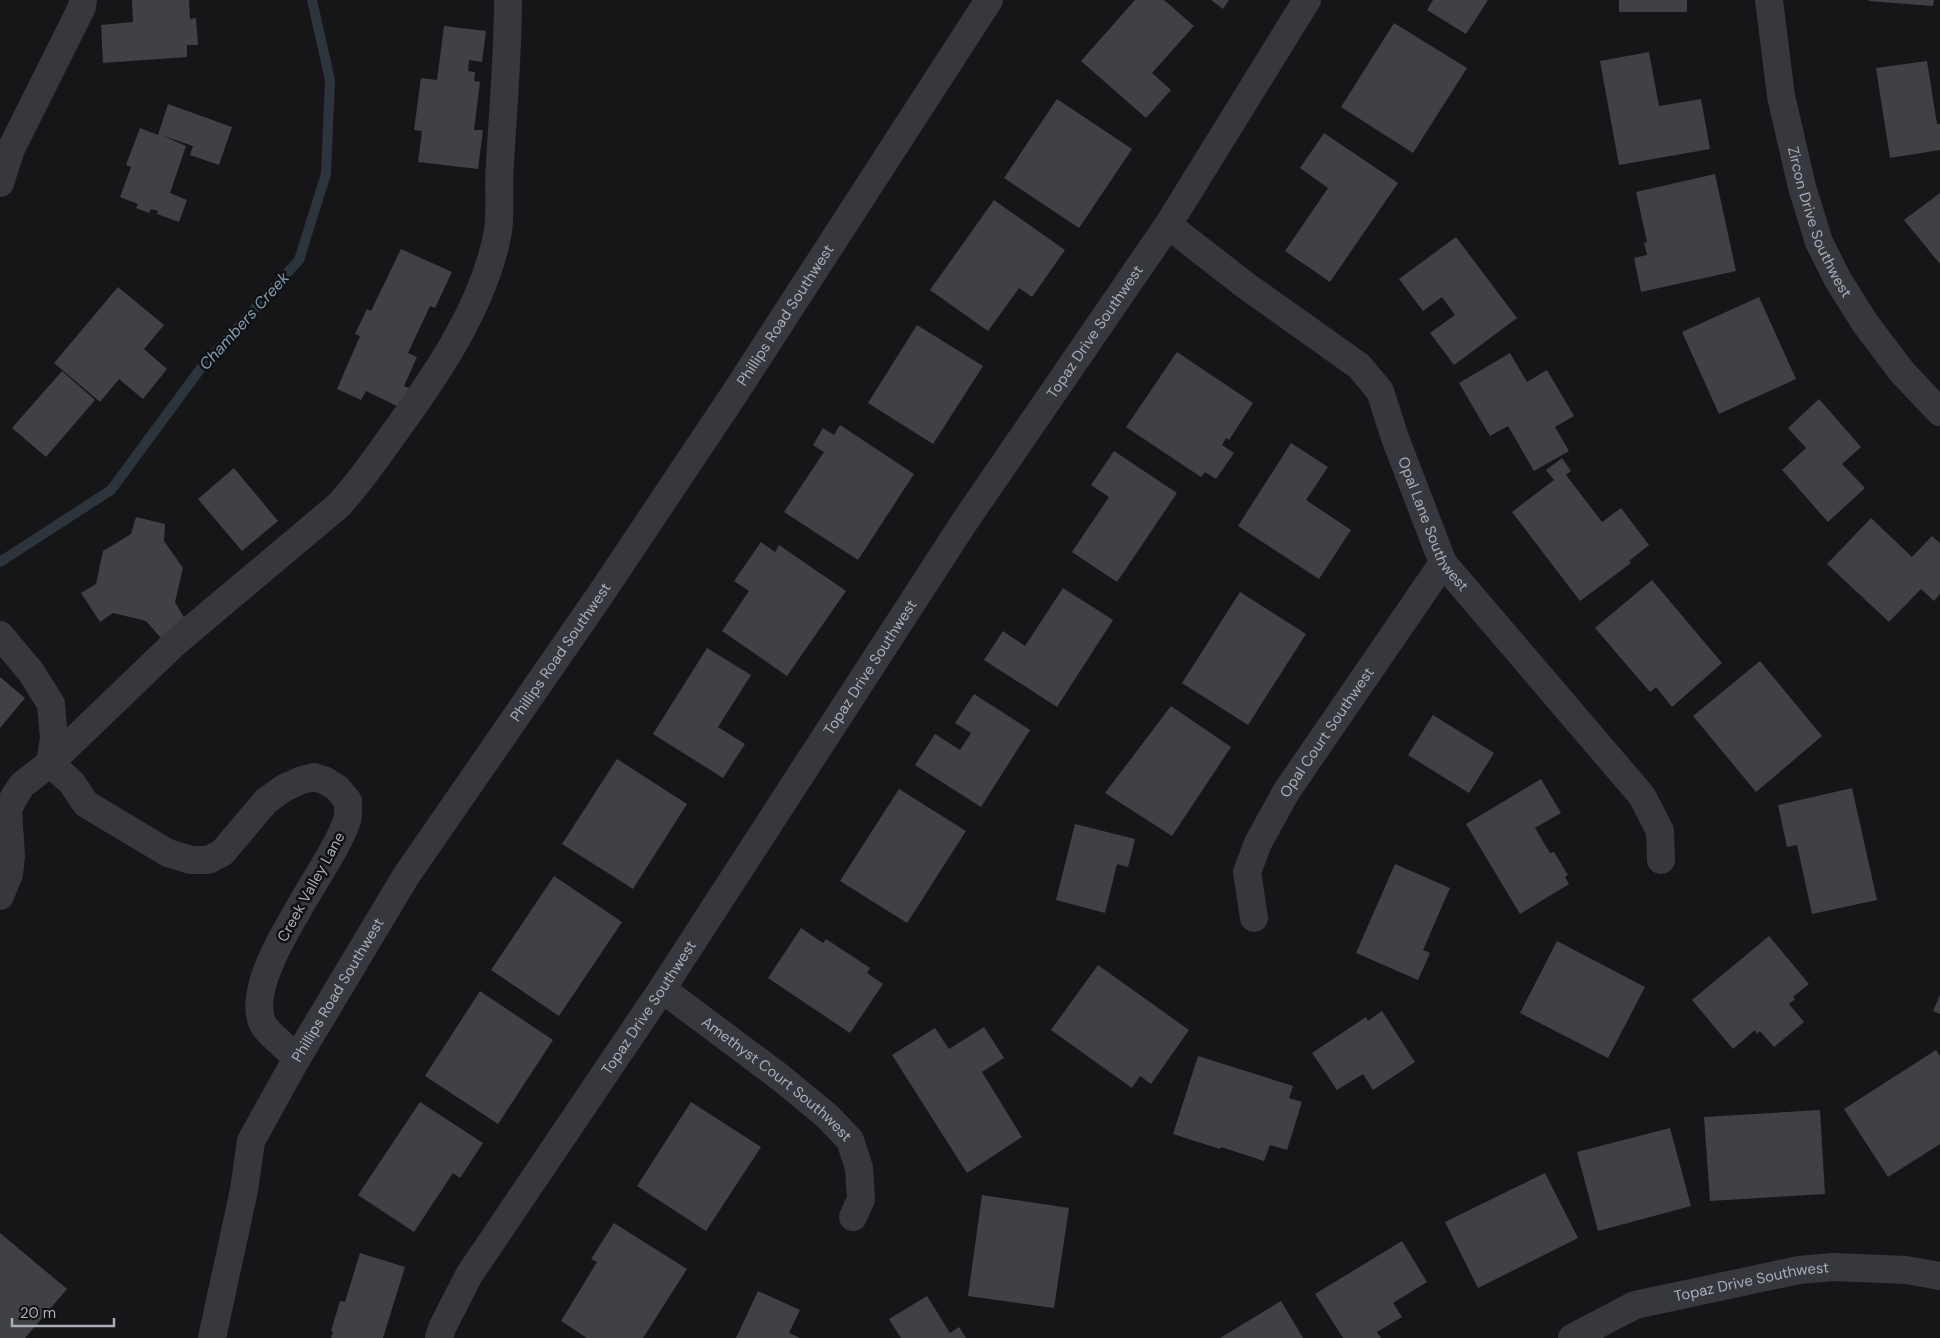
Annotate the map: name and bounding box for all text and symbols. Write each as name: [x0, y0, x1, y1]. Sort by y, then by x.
street label: Zircon Drive Southwest: [1783, 145, 1857, 301]
street label: Phillips Road Southwest: [732, 241, 838, 390]
street label: Topaz Drive Southwest: [1042, 261, 1148, 402]
water label: Chambers Creek: [194, 267, 294, 374]
street label: Opal Lane Southwest: [1393, 454, 1473, 596]
street label: Phillips Road Southwest: [506, 579, 616, 726]
street label: Topaz Drive Southwest: [819, 596, 921, 739]
street label: Opal Court Southwest: [1275, 663, 1379, 801]
street label: Creek Valley Lane: [273, 829, 349, 945]
street label: Phillips Road Southwest: [287, 914, 389, 1066]
street label: Topaz Drive Southwest: [597, 937, 701, 1079]
street label: Amethyst Court Southwest: [698, 1012, 856, 1146]
street label: Topaz Drive Southwest: [1672, 1257, 1830, 1306]
scale bar: [12, 1296, 115, 1328]
text: 20 m: [20, 1303, 56, 1323]

